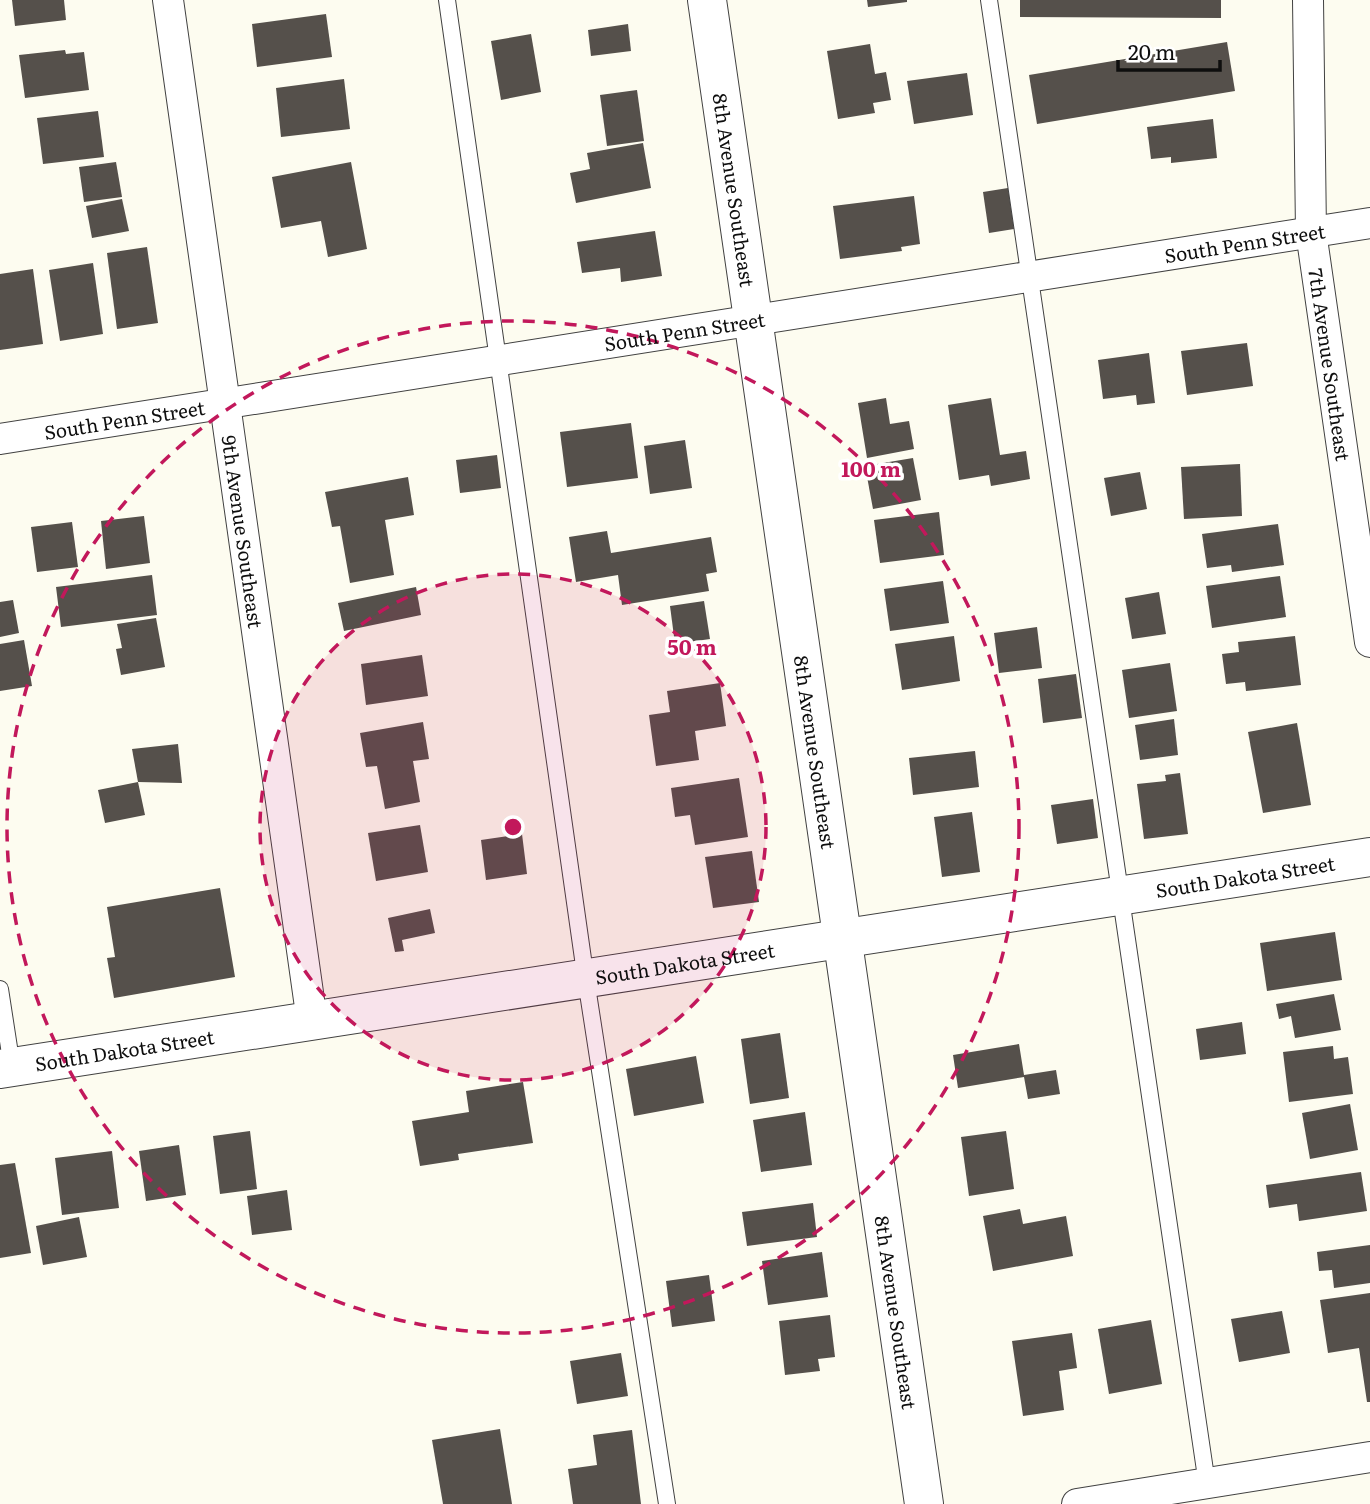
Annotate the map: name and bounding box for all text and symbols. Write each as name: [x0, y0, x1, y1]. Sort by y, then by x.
scale bar: [1118, 28, 1220, 72]
text: 20 m: [1128, 35, 1175, 66]
street label: 8th Avenue Southeast: [707, 91, 762, 289]
street label: South Penn Street: [1162, 216, 1327, 269]
street label: 7th Avenue Southeast: [1302, 266, 1358, 463]
street label: South Penn Street: [602, 305, 767, 358]
street label: South Penn Street: [42, 393, 207, 446]
street label: 9th Avenue Southeast: [216, 433, 270, 630]
text: 100 m: [841, 452, 901, 483]
text: 50 m: [667, 630, 717, 661]
street label: 8th Avenue Southeast: [788, 654, 843, 851]
centre of rings: [501, 815, 525, 839]
street label: South Dakota Street: [1154, 849, 1337, 904]
street label: South Dakota Street: [593, 935, 777, 991]
street label: South Dakota Street: [33, 1022, 216, 1077]
street label: 8th Avenue Southeast: [869, 1214, 924, 1411]

